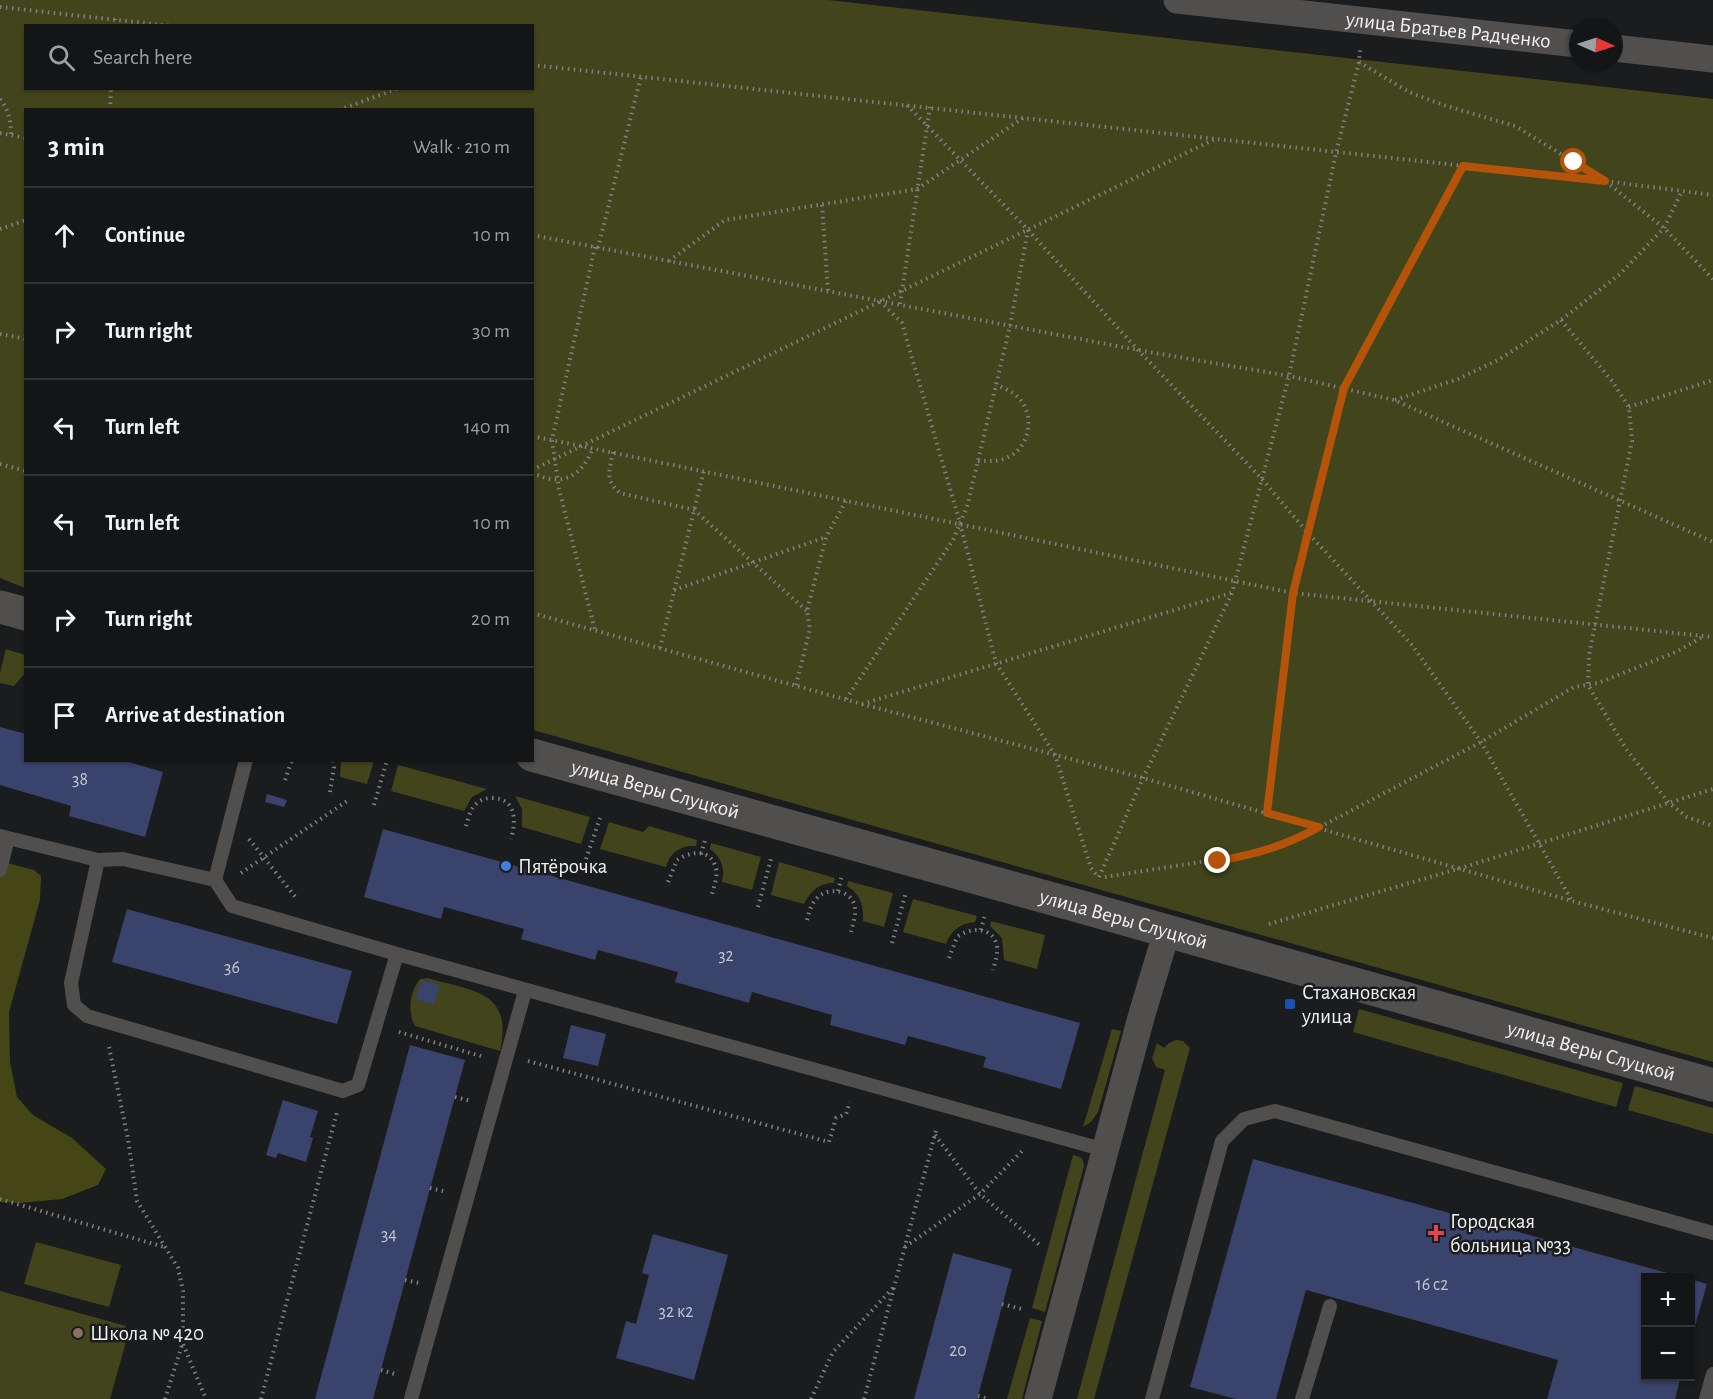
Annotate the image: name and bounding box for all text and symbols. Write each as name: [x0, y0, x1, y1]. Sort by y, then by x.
street label: улица Братьев Радченко: [1344, 9, 1552, 52]
north arrow: [1569, 18, 1623, 72]
search box: [24, 24, 534, 90]
icon: search: [45, 41, 78, 74]
text: Search here: [93, 46, 192, 68]
text: 3 min: [48, 134, 105, 160]
text: Walk · 210 m: [413, 137, 510, 157]
route start: [1560, 148, 1586, 174]
icon: ahead: [48, 219, 81, 252]
text: Continue: [105, 224, 185, 246]
text: 10 m: [473, 225, 510, 245]
icon: right: [48, 315, 81, 348]
text: Turn right: [105, 320, 192, 342]
text: 30 m: [472, 321, 510, 341]
icon: left: [48, 411, 81, 444]
text: Turn left: [105, 416, 179, 438]
text: 140 m: [464, 417, 510, 437]
icon: left: [48, 507, 81, 540]
text: Turn left: [105, 512, 179, 534]
text: 10 m: [473, 513, 510, 533]
icon: right: [48, 603, 81, 636]
text: Turn right: [105, 608, 192, 630]
text: 20 m: [471, 609, 510, 629]
icon: arrive: [48, 699, 81, 732]
text: Arrive at destination: [105, 704, 285, 726]
street label: улица Веры Слуцкой: [568, 756, 742, 823]
house number: 38: [72, 771, 88, 789]
route end: [1204, 847, 1230, 873]
place label: Пятёрочка: [518, 856, 608, 877]
marker: Пятёрочка: [499, 859, 513, 873]
street label: улица Веры Слуцкой: [1036, 886, 1210, 953]
house number: 32: [718, 947, 734, 965]
house number: 36: [224, 959, 240, 977]
place label: Стахановская улица: [1301, 982, 1416, 1027]
marker: Стахановская улица: [1283, 997, 1297, 1011]
street label: улица Веры Слуцкой: [1504, 1017, 1678, 1085]
place label: Городская больница №33: [1450, 1211, 1571, 1256]
marker: Городская больница №33: [1427, 1224, 1445, 1242]
house number: 34: [381, 1226, 397, 1244]
map controls: [1641, 1273, 1695, 1381]
button: +: [1641, 1273, 1695, 1327]
house number: 16 с2: [1415, 1276, 1449, 1294]
house number: 32 к2: [658, 1303, 694, 1321]
place label: Школа № 420: [90, 1323, 204, 1344]
marker: Школа № 420: [71, 1326, 85, 1340]
button: −: [1641, 1327, 1695, 1381]
house number: 20: [949, 1342, 967, 1360]

